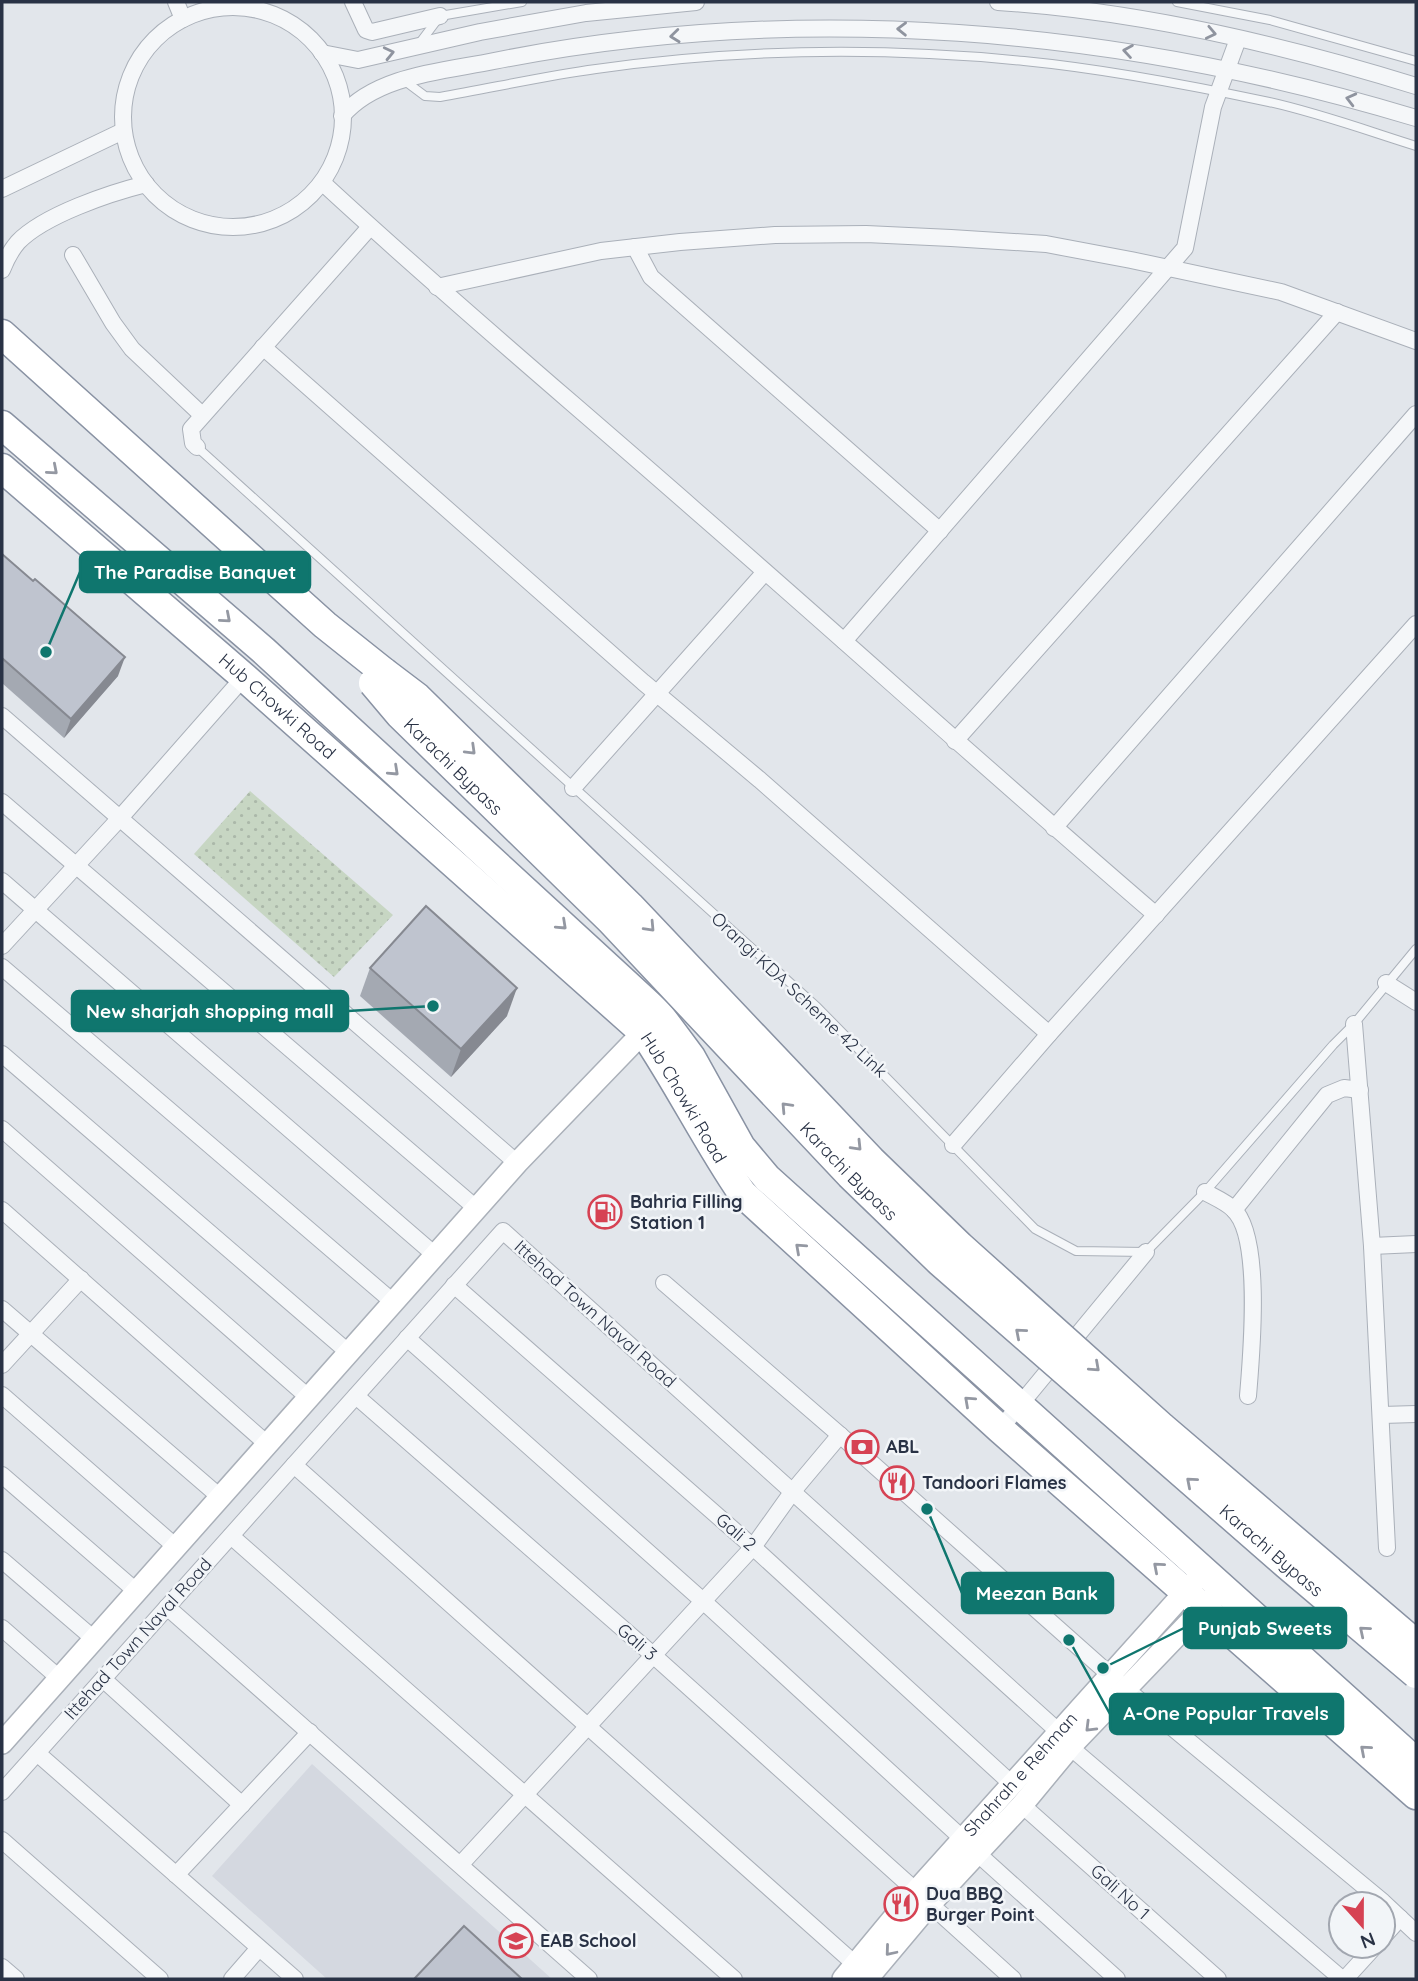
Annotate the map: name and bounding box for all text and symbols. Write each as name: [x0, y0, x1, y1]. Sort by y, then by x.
one-way arrow: [896, 21, 907, 37]
one-way arrow: [1204, 24, 1216, 39]
one-way arrow: [669, 28, 681, 43]
one-way arrow: [1122, 44, 1134, 59]
one-way arrow: [383, 46, 395, 61]
one-way arrow: [1345, 93, 1357, 107]
one-way arrow: [45, 462, 58, 474]
callout: The Paradise Banquet: [80, 552, 310, 592]
text: The Paradise Banquet: [94, 560, 296, 584]
one-way arrow: [218, 610, 231, 622]
street label: Hub Chowki Road: [214, 648, 341, 764]
street label: Karachi Bypass: [399, 713, 508, 820]
one-way arrow: [463, 742, 475, 754]
one-way arrow: [386, 763, 399, 775]
street label: Orangi KDA Scheme 42 Link: [706, 907, 892, 1082]
one-way arrow: [554, 917, 567, 929]
one-way arrow: [642, 919, 654, 932]
callout: New sharjah shopping mall: [72, 991, 348, 1031]
text: New sharjah shopping mall: [86, 999, 334, 1023]
street label: Hub Chowki Road: [636, 1028, 732, 1167]
one-way arrow: [782, 1102, 795, 1115]
street label: Karachi Bypass: [795, 1117, 902, 1226]
one-way arrow: [849, 1138, 862, 1151]
place label: Bahria Filling Station 1: [630, 1190, 743, 1234]
fuel station icon: Bahria Filling Station 1: [586, 1193, 624, 1231]
street label: Ittehad Town Naval Road: [510, 1235, 681, 1392]
one-way arrow: [795, 1244, 808, 1256]
one-way arrow: [1015, 1329, 1028, 1341]
one-way arrow: [1087, 1359, 1100, 1372]
one-way arrow: [964, 1396, 977, 1409]
bank icon: ABL: [843, 1428, 881, 1466]
place label: ABL: [886, 1435, 919, 1458]
restaurant icon: Tandoori Flames: [878, 1464, 916, 1502]
place label: Tandoori Flames: [922, 1471, 1067, 1494]
one-way arrow: [1187, 1478, 1200, 1490]
street label: Karachi Bypass: [1215, 1499, 1328, 1601]
street label: Gali 2: [711, 1508, 761, 1556]
street label: Ittehad Town Naval Road: [59, 1553, 216, 1724]
one-way arrow: [1153, 1563, 1166, 1575]
callout: Meezan Bank: [962, 1573, 1113, 1613]
text: Meezan Bank: [976, 1581, 1098, 1605]
callout: Punjab Sweets: [1184, 1608, 1346, 1648]
text: Punjab Sweets: [1198, 1616, 1332, 1640]
street label: Gali 3: [612, 1618, 662, 1665]
one-way arrow: [1359, 1627, 1372, 1639]
callout: A-One Popular Travels: [1110, 1694, 1343, 1734]
text: A-One Popular Travels: [1123, 1701, 1329, 1725]
street label: Shahrah e Rehman: [959, 1707, 1082, 1841]
one-way arrow: [1086, 1719, 1099, 1732]
one-way arrow: [1360, 1746, 1373, 1758]
street label: Gali No 1: [1086, 1859, 1155, 1924]
place label: Dua BBQ Burger Point: [926, 1882, 1035, 1926]
restaurant icon: Dua BBQ Burger Point: [882, 1885, 920, 1923]
north arrow: [1327, 1890, 1397, 1960]
school or university icon: EAB School: [497, 1922, 535, 1960]
text: N: [1357, 1927, 1379, 1955]
place label: EAB School: [540, 1929, 637, 1952]
one-way arrow: [886, 1943, 898, 1956]

